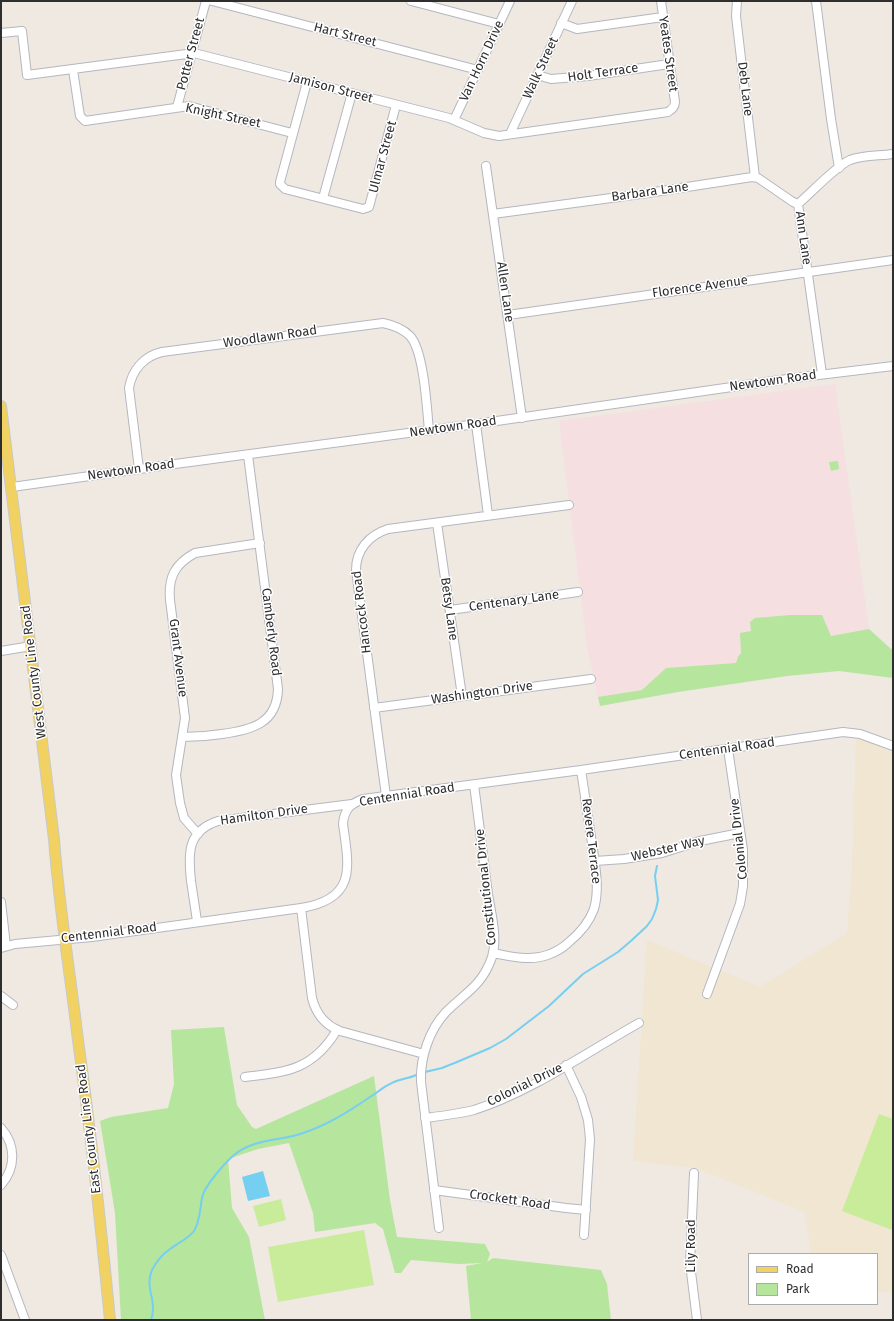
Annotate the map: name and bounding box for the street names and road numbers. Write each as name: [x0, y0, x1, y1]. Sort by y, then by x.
street label: Yeates Street: [655, 15, 681, 93]
street label: Potter Street: [174, 16, 208, 92]
street label: Van Horn Drive: [456, 18, 508, 104]
street label: Hart Street: [312, 20, 378, 50]
street label: Walk Street: [520, 35, 562, 101]
street label: Holt Terrace: [567, 60, 639, 86]
street label: Deb Lane: [734, 61, 756, 117]
street label: Jamison Street: [288, 69, 374, 107]
street label: Knight Street: [184, 100, 262, 132]
street label: Ulmar Street: [366, 119, 400, 195]
street label: Barbara Lane: [610, 179, 690, 205]
street label: Ann Lane: [792, 210, 814, 266]
street label: Allen Lane: [493, 261, 517, 323]
street label: Florence Avenue: [651, 273, 749, 301]
street label: Woodlawn Road: [222, 323, 318, 351]
street label: Newtown Road: [728, 367, 818, 395]
street label: Newtown Road: [408, 413, 498, 441]
street label: Newtown Road: [86, 456, 176, 484]
street label: Hancock Road: [349, 570, 375, 654]
street label: Betsy Lane: [437, 576, 461, 642]
street label: Camberly Road: [258, 587, 284, 677]
street label: Centenary Lane: [468, 587, 560, 615]
street label: West County Line Road: [18, 604, 50, 740]
street label: Grant Avenue: [165, 618, 191, 698]
street label: Washington Drive: [430, 678, 534, 708]
street label: Centennial Road: [678, 735, 776, 763]
street label: Centennial Road: [358, 780, 456, 810]
street label: Revere Terrace: [578, 797, 604, 885]
street label: Colonial Drive: [727, 797, 751, 881]
street label: Hamilton Drive: [219, 801, 309, 829]
street label: Constitutional Drive: [472, 828, 500, 946]
street label: Webster Way: [630, 833, 706, 865]
street label: Centennial Road: [60, 919, 158, 947]
street label: Colonial Drive: [485, 1060, 565, 1110]
street label: East County Line Road: [73, 1063, 105, 1195]
street label: Crockett Road: [468, 1187, 552, 1213]
street label: Lily Road: [683, 1219, 699, 1273]

